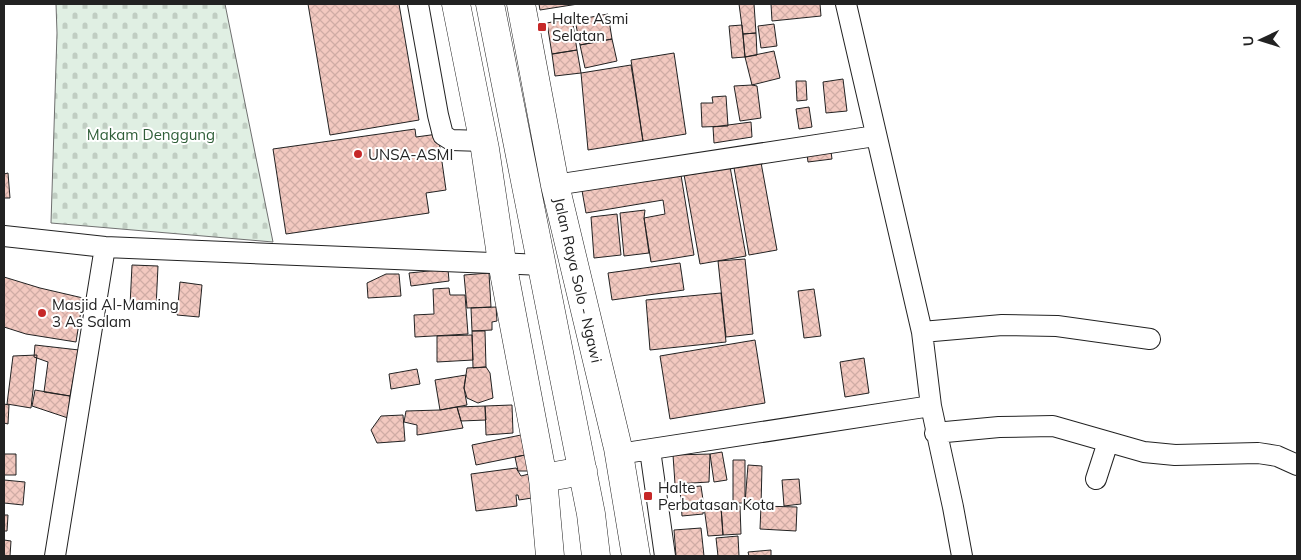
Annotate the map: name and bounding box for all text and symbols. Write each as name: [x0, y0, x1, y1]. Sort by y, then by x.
place label: Halte Asmi Selatan: [552, 9, 628, 45]
north arrow: [1236, 15, 1286, 65]
marker: Halte Asmi Selatan: [536, 21, 548, 33]
text: U: [1239, 35, 1257, 47]
park label: Makam Denggung: [87, 125, 215, 144]
place label: UNSA-ASMI: [368, 145, 453, 164]
marker: UNSA-ASMI: [352, 148, 364, 160]
street label: Jalan Raya Solo - Ngawi: [550, 195, 606, 365]
place label: Masjid Al-Maming 3 As Salam: [52, 295, 179, 331]
marker: Masjid Al-Maming 3 As Salam: [36, 307, 48, 319]
place label: Halte Perbatasan Kota: [658, 478, 775, 514]
marker: Halte Perbatasan Kota: [642, 490, 654, 502]

